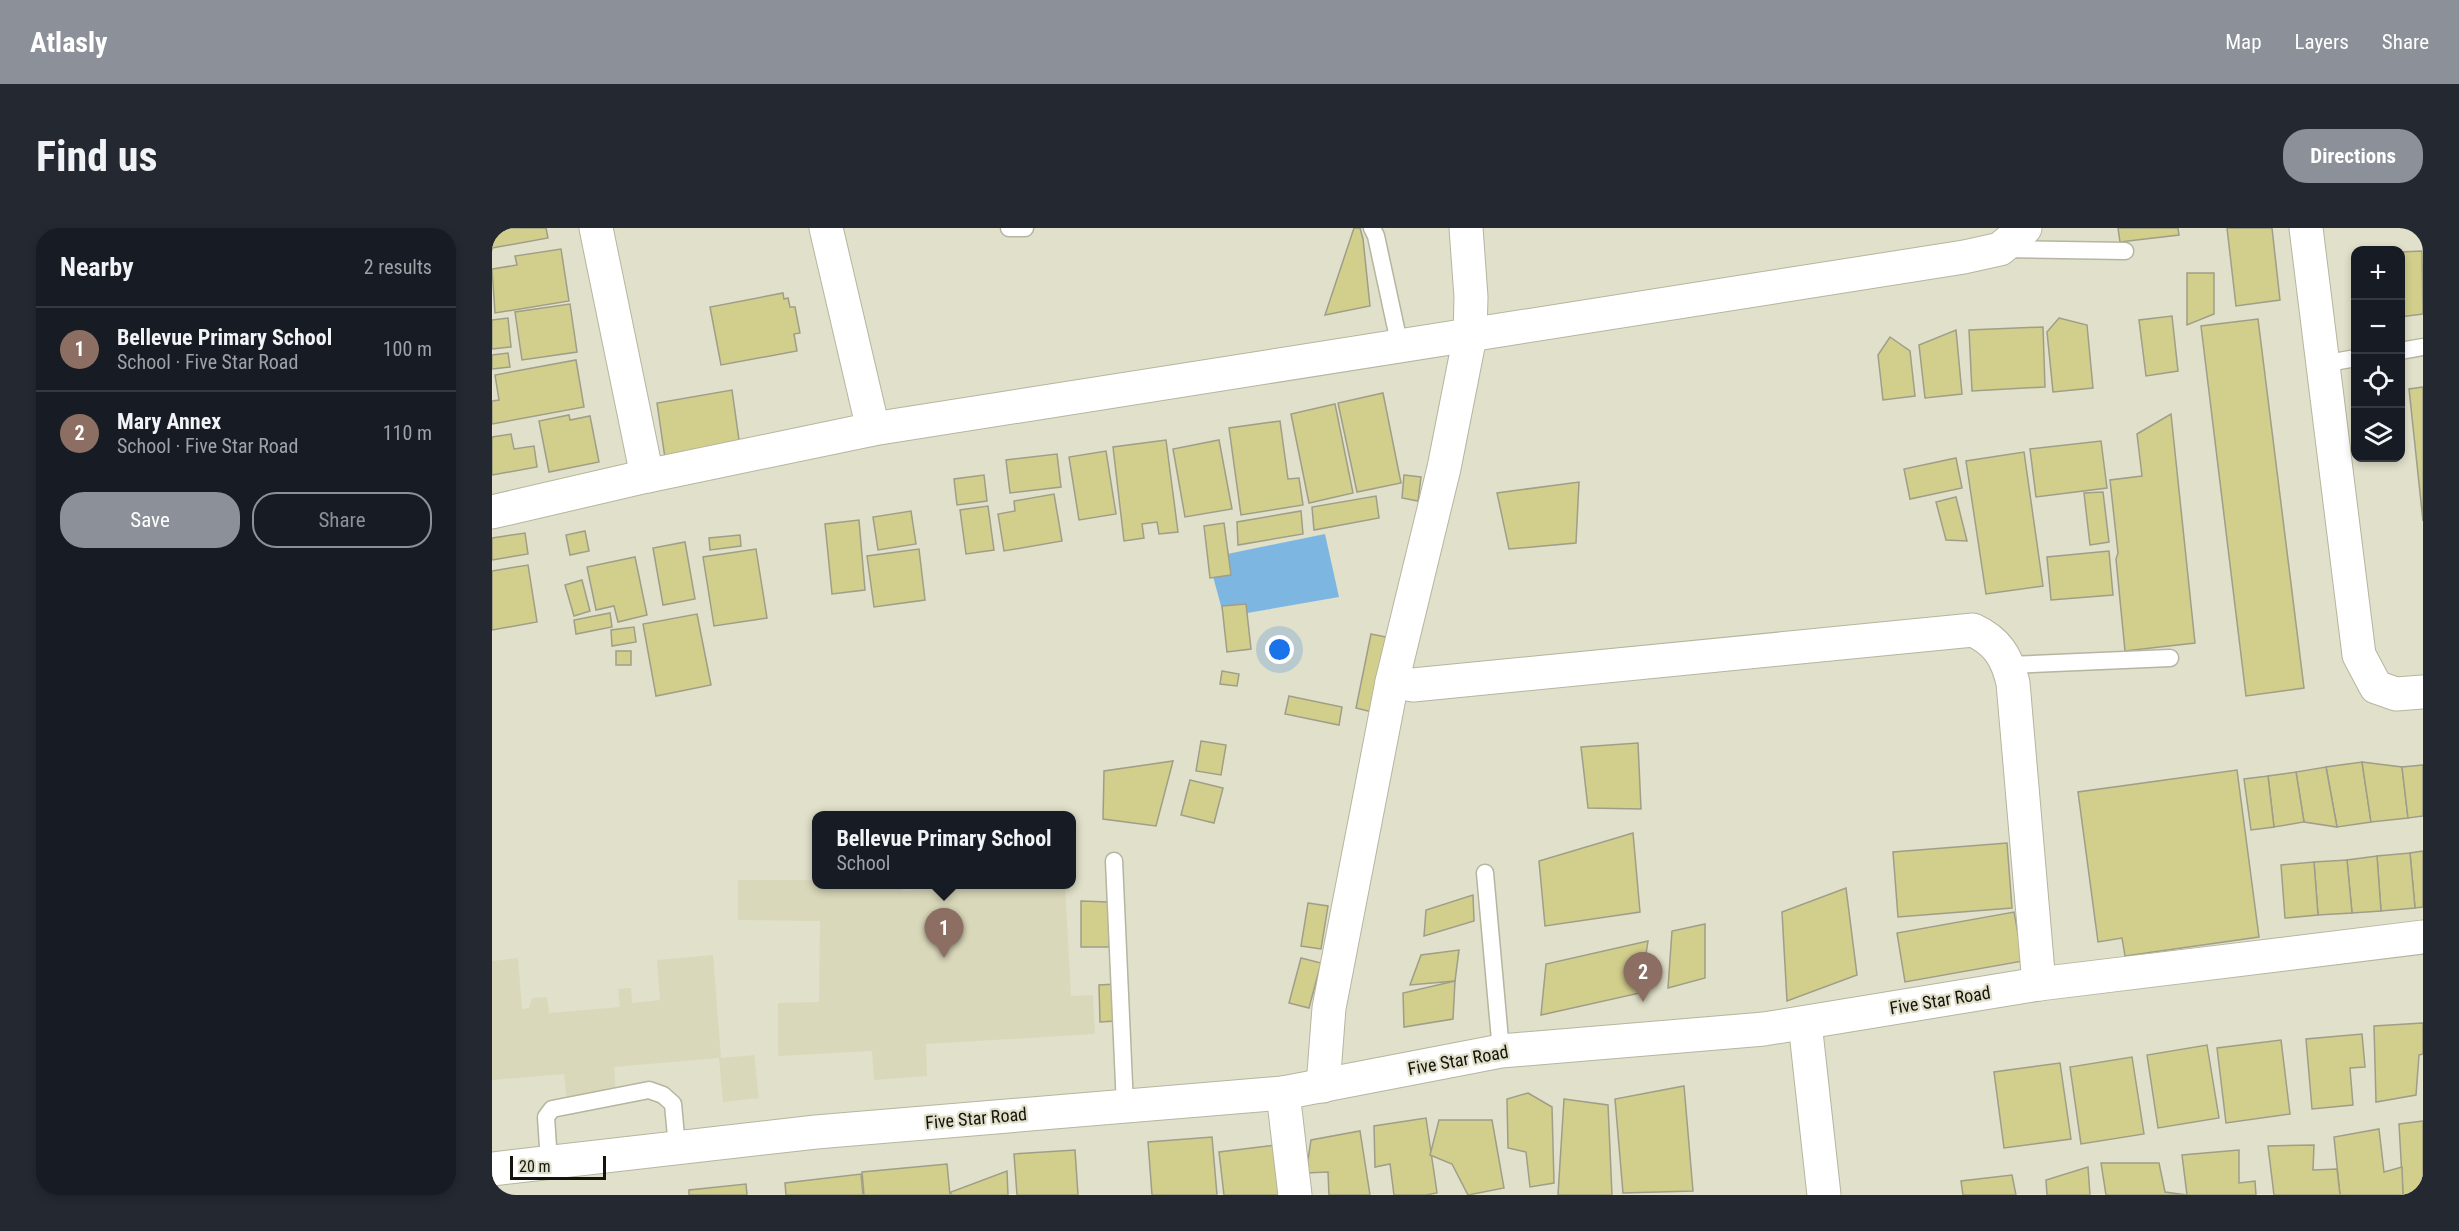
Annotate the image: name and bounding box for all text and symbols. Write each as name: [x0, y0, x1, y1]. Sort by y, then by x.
text: Atlasly: [30, 26, 108, 59]
text: Map: [2225, 30, 2262, 54]
text: Layers: [2295, 30, 2349, 54]
text: Share: [2382, 30, 2429, 54]
button: Directions: [2283, 129, 2423, 183]
text: Find us: [36, 132, 157, 181]
map controls: [2351, 246, 2405, 462]
button: +: [2351, 246, 2405, 300]
text: Nearby: [60, 252, 134, 282]
text: 2 results: [364, 255, 432, 279]
button: −: [2351, 300, 2405, 354]
text: Bellevue Primary School: [117, 325, 332, 350]
text: 1: [74, 337, 85, 361]
text: 100 m: [383, 337, 432, 361]
text: School · Five Star Road: [117, 350, 298, 374]
button: locate: [2351, 354, 2405, 408]
button: layers: [2351, 408, 2405, 462]
text: Mary Annex: [117, 409, 221, 434]
text: 2: [74, 421, 85, 445]
text: 110 m: [383, 421, 432, 445]
text: School · Five Star Road: [117, 434, 298, 458]
button: Save: [60, 492, 240, 548]
button: Share: [252, 492, 432, 548]
your location: [1265, 635, 1294, 664]
popup: [812, 811, 1076, 889]
text: Bellevue Primary School: [836, 826, 1052, 851]
text: School: [836, 851, 890, 875]
pin: 1: [924, 908, 964, 958]
pin: 2: [1624, 952, 1662, 1002]
street label: Five Star Road: [1888, 982, 1992, 1018]
street label: Five Star Road: [1406, 1041, 1510, 1079]
street label: Five Star Road: [924, 1103, 1028, 1133]
scale bar: [510, 1153, 606, 1180]
text: 20 m: [519, 1157, 551, 1176]

